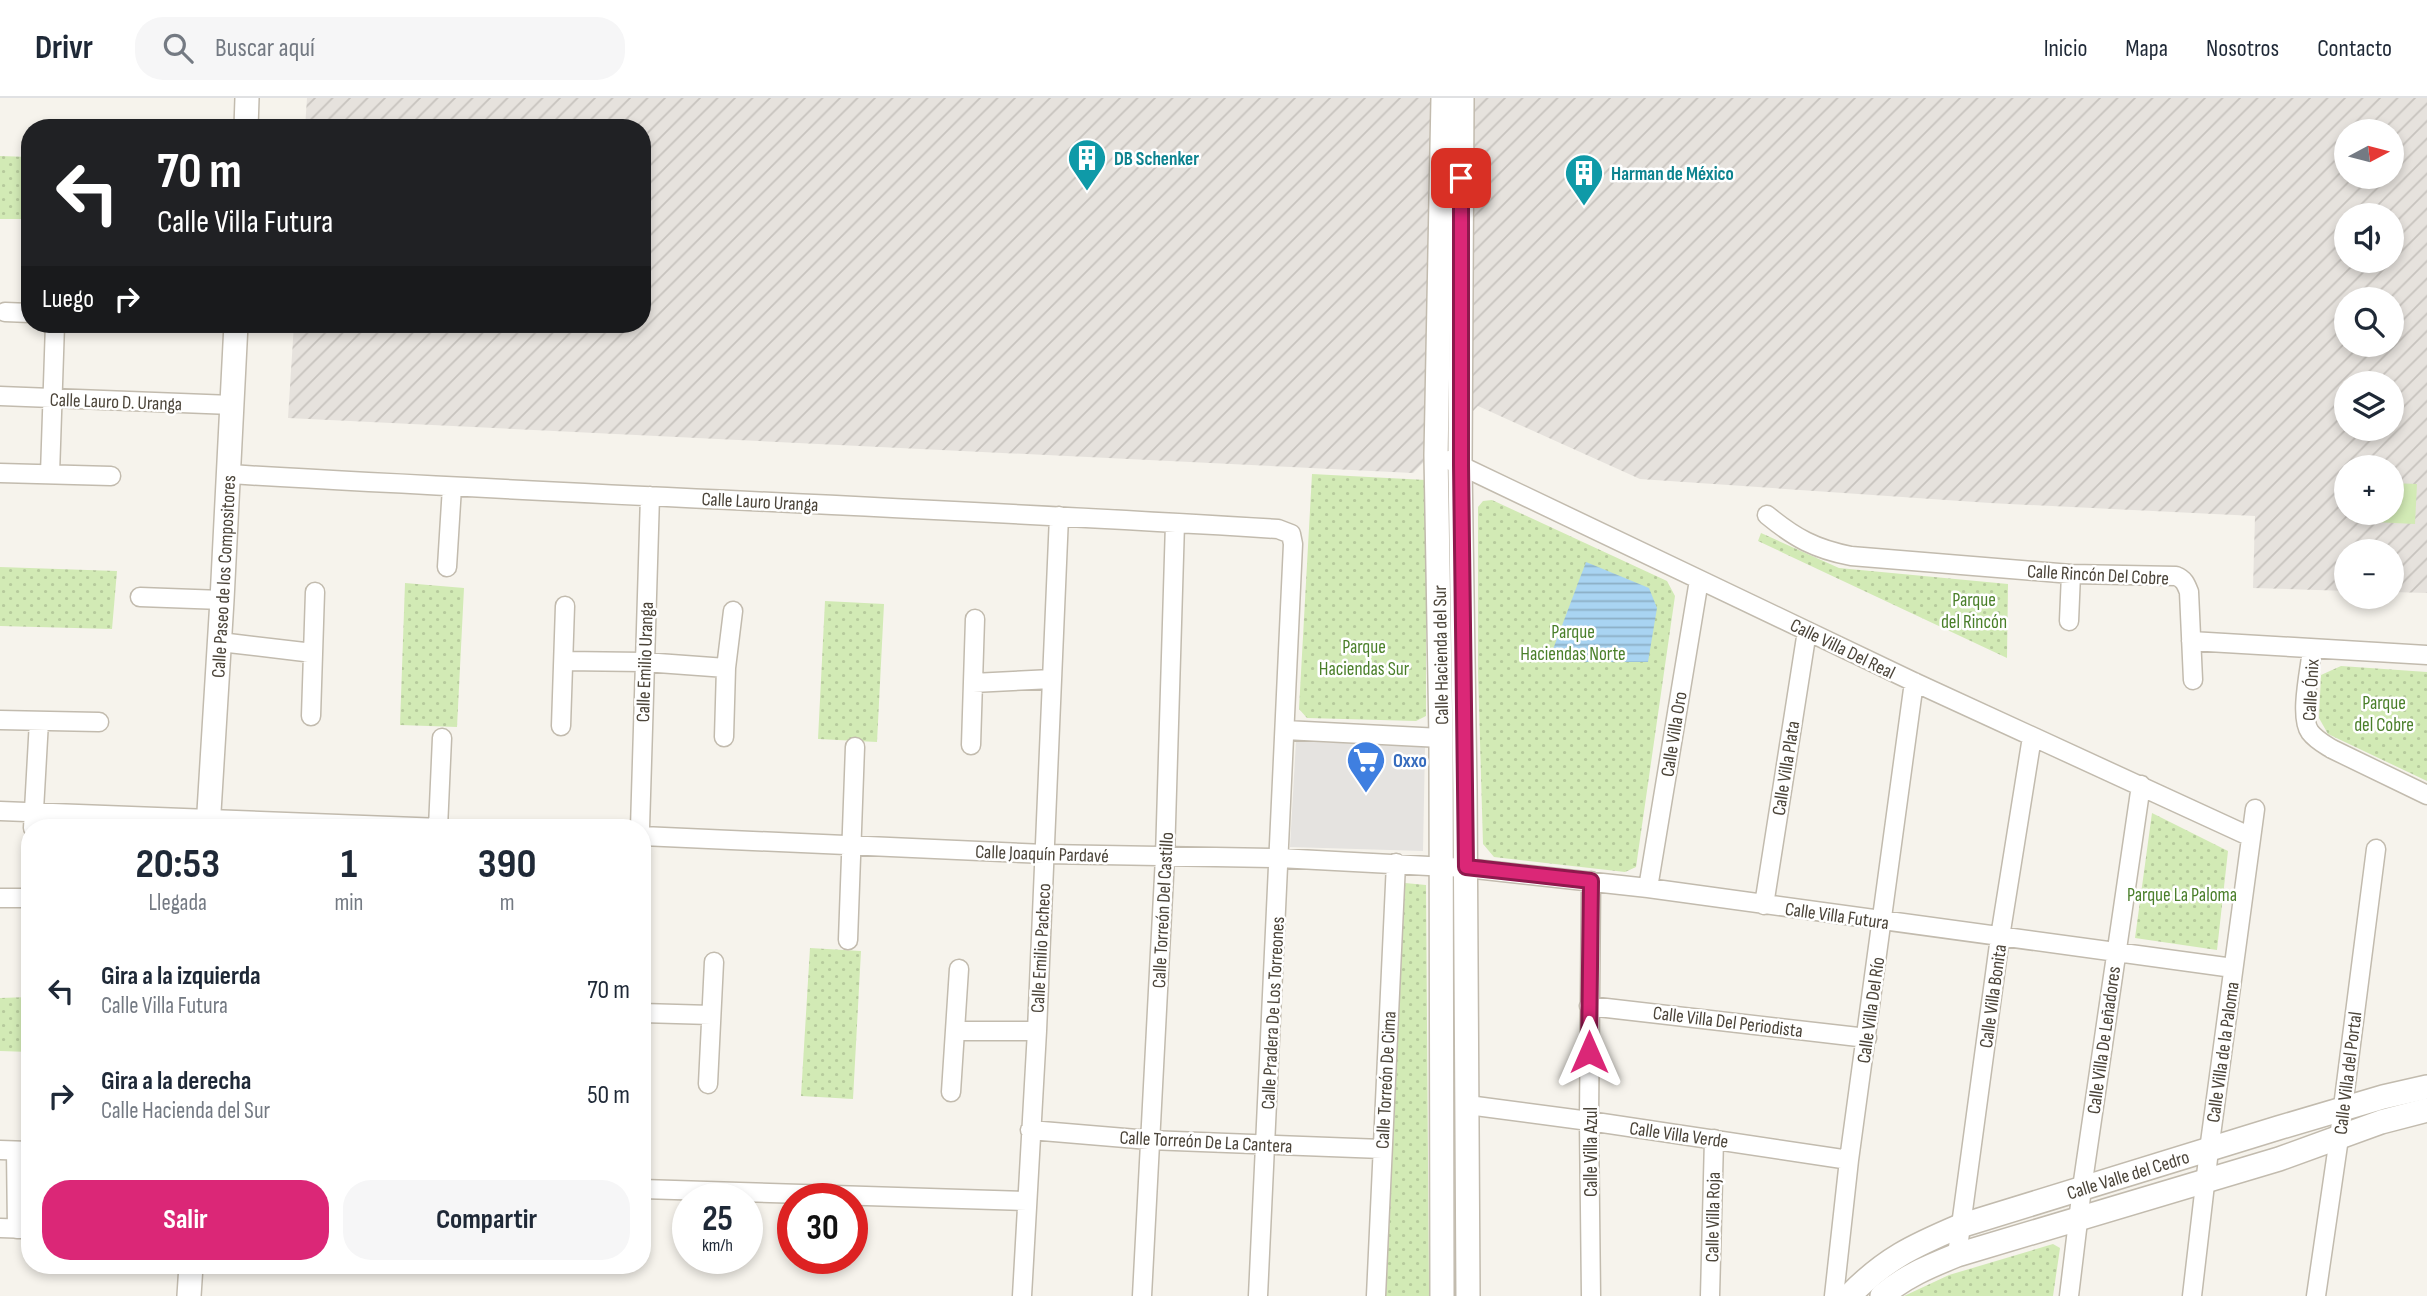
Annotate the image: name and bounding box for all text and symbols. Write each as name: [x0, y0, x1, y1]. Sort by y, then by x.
search box: [135, 17, 625, 80]
text: Drivr: [35, 28, 93, 68]
icon: search: [159, 29, 197, 67]
text: Buscar aquí: [215, 33, 315, 64]
text: Inicio: [2044, 34, 2087, 63]
text: Mapa: [2125, 34, 2168, 63]
text: Nosotros: [2206, 34, 2279, 63]
text: Contacto: [2317, 34, 2392, 63]
north arrow: [2334, 119, 2404, 189]
map controls: [2334, 119, 2404, 609]
building icon: DB Schenker: [1066, 137, 1108, 192]
text: 70 m: [157, 143, 242, 202]
icon: left: [42, 147, 133, 238]
place label: DB Schenker: [1114, 148, 1199, 171]
pin: [1431, 148, 1491, 208]
building icon: Harman de México: [1563, 152, 1605, 207]
icon: arrive: [1442, 159, 1480, 197]
place label: Harman de México: [1611, 163, 1734, 186]
text: Calle Villa Futura: [157, 203, 333, 242]
button: sound: [2334, 203, 2404, 273]
icon: right: [108, 280, 146, 318]
text: Luego: [42, 284, 94, 315]
button: search: [2334, 287, 2404, 357]
button: layers: [2334, 371, 2404, 441]
street label: Calle Lauro D. Uranga: [49, 389, 183, 416]
button: +: [2334, 455, 2404, 525]
street label: Calle Paseo de los Compositores: [207, 474, 241, 679]
street label: Calle Lauro Uranga: [701, 488, 819, 517]
button: −: [2334, 539, 2404, 609]
street label: Calle Rincón Del Cobre: [2026, 560, 2169, 591]
street label: Calle Hacienda del Sur: [1429, 584, 1454, 725]
park label: Parque del Rincón: [1941, 589, 2007, 634]
street label: Calle Emilio Uranga: [632, 601, 659, 723]
street label: Calle Villa Del Real: [1786, 614, 1899, 685]
park label: Parque Haciendas Norte: [1520, 621, 1626, 666]
park label: Parque Haciendas Sur: [1319, 636, 1410, 681]
street label: Calle Ónix: [2298, 658, 2325, 722]
street label: Calle Villa Oro: [1656, 690, 1693, 778]
park label: Parque del Cobre: [2354, 692, 2414, 737]
street label: Calle Villa Plata: [1768, 719, 1805, 817]
supermarket icon: Oxxo: [1345, 739, 1387, 794]
place label: Oxxo: [1393, 750, 1427, 773]
street label: Calle Torreón Del Castillo: [1148, 831, 1179, 989]
text: 20:53: [135, 839, 220, 890]
text: 1: [341, 839, 357, 890]
text: 390: [478, 839, 537, 890]
street label: Calle Joaquín Pardavé: [975, 841, 1109, 868]
street label: Calle Emilio Pacheco: [1027, 883, 1056, 1013]
park label: Parque La Paloma: [2127, 884, 2237, 907]
text: Llegada: [149, 889, 207, 917]
text: min: [334, 889, 363, 917]
text: m: [500, 889, 515, 917]
street label: Calle Villa Futura: [1783, 898, 1890, 935]
street label: Calle Pradera De Los Torreones: [1257, 916, 1290, 1110]
street label: Calle Villa Bonita: [1975, 943, 2012, 1050]
street label: Calle Villa Del Río: [1853, 956, 1890, 1065]
text: Gira a la izquierda: [101, 961, 261, 992]
street label: Calle Villa De Leñadores: [2083, 965, 2126, 1115]
icon: left: [42, 972, 80, 1010]
text: 70 m: [587, 975, 630, 1006]
street label: Calle Villa de la Paloma: [2202, 980, 2245, 1124]
text: Calle Villa Futura: [101, 992, 228, 1020]
street label: Calle Villa Del Periodista: [1652, 1002, 1804, 1043]
street label: Calle Villa del Portal: [2330, 1010, 2367, 1136]
street label: Calle Torreón De Cima: [1371, 1011, 1402, 1149]
position arrow: [1552, 1015, 1626, 1089]
text: Gira a la derecha: [101, 1066, 251, 1097]
icon: right: [42, 1077, 80, 1115]
text: 50 m: [587, 1080, 630, 1111]
text: Calle Hacienda del Sur: [101, 1097, 270, 1125]
street label: Calle Villa Azul: [1580, 1107, 1603, 1197]
street label: Calle Villa Verde: [1628, 1117, 1730, 1154]
street label: Calle Torreón De La Cantera: [1119, 1126, 1293, 1159]
street label: Calle Valle del Cedro: [2064, 1146, 2192, 1205]
street label: Calle Villa Roja: [1701, 1172, 1726, 1263]
button: Salir: [42, 1180, 329, 1260]
button: Compartir: [343, 1180, 630, 1260]
speed limit sign: 30: [777, 1183, 868, 1274]
text: 25: [702, 1198, 733, 1241]
text: km/h: [702, 1235, 733, 1256]

